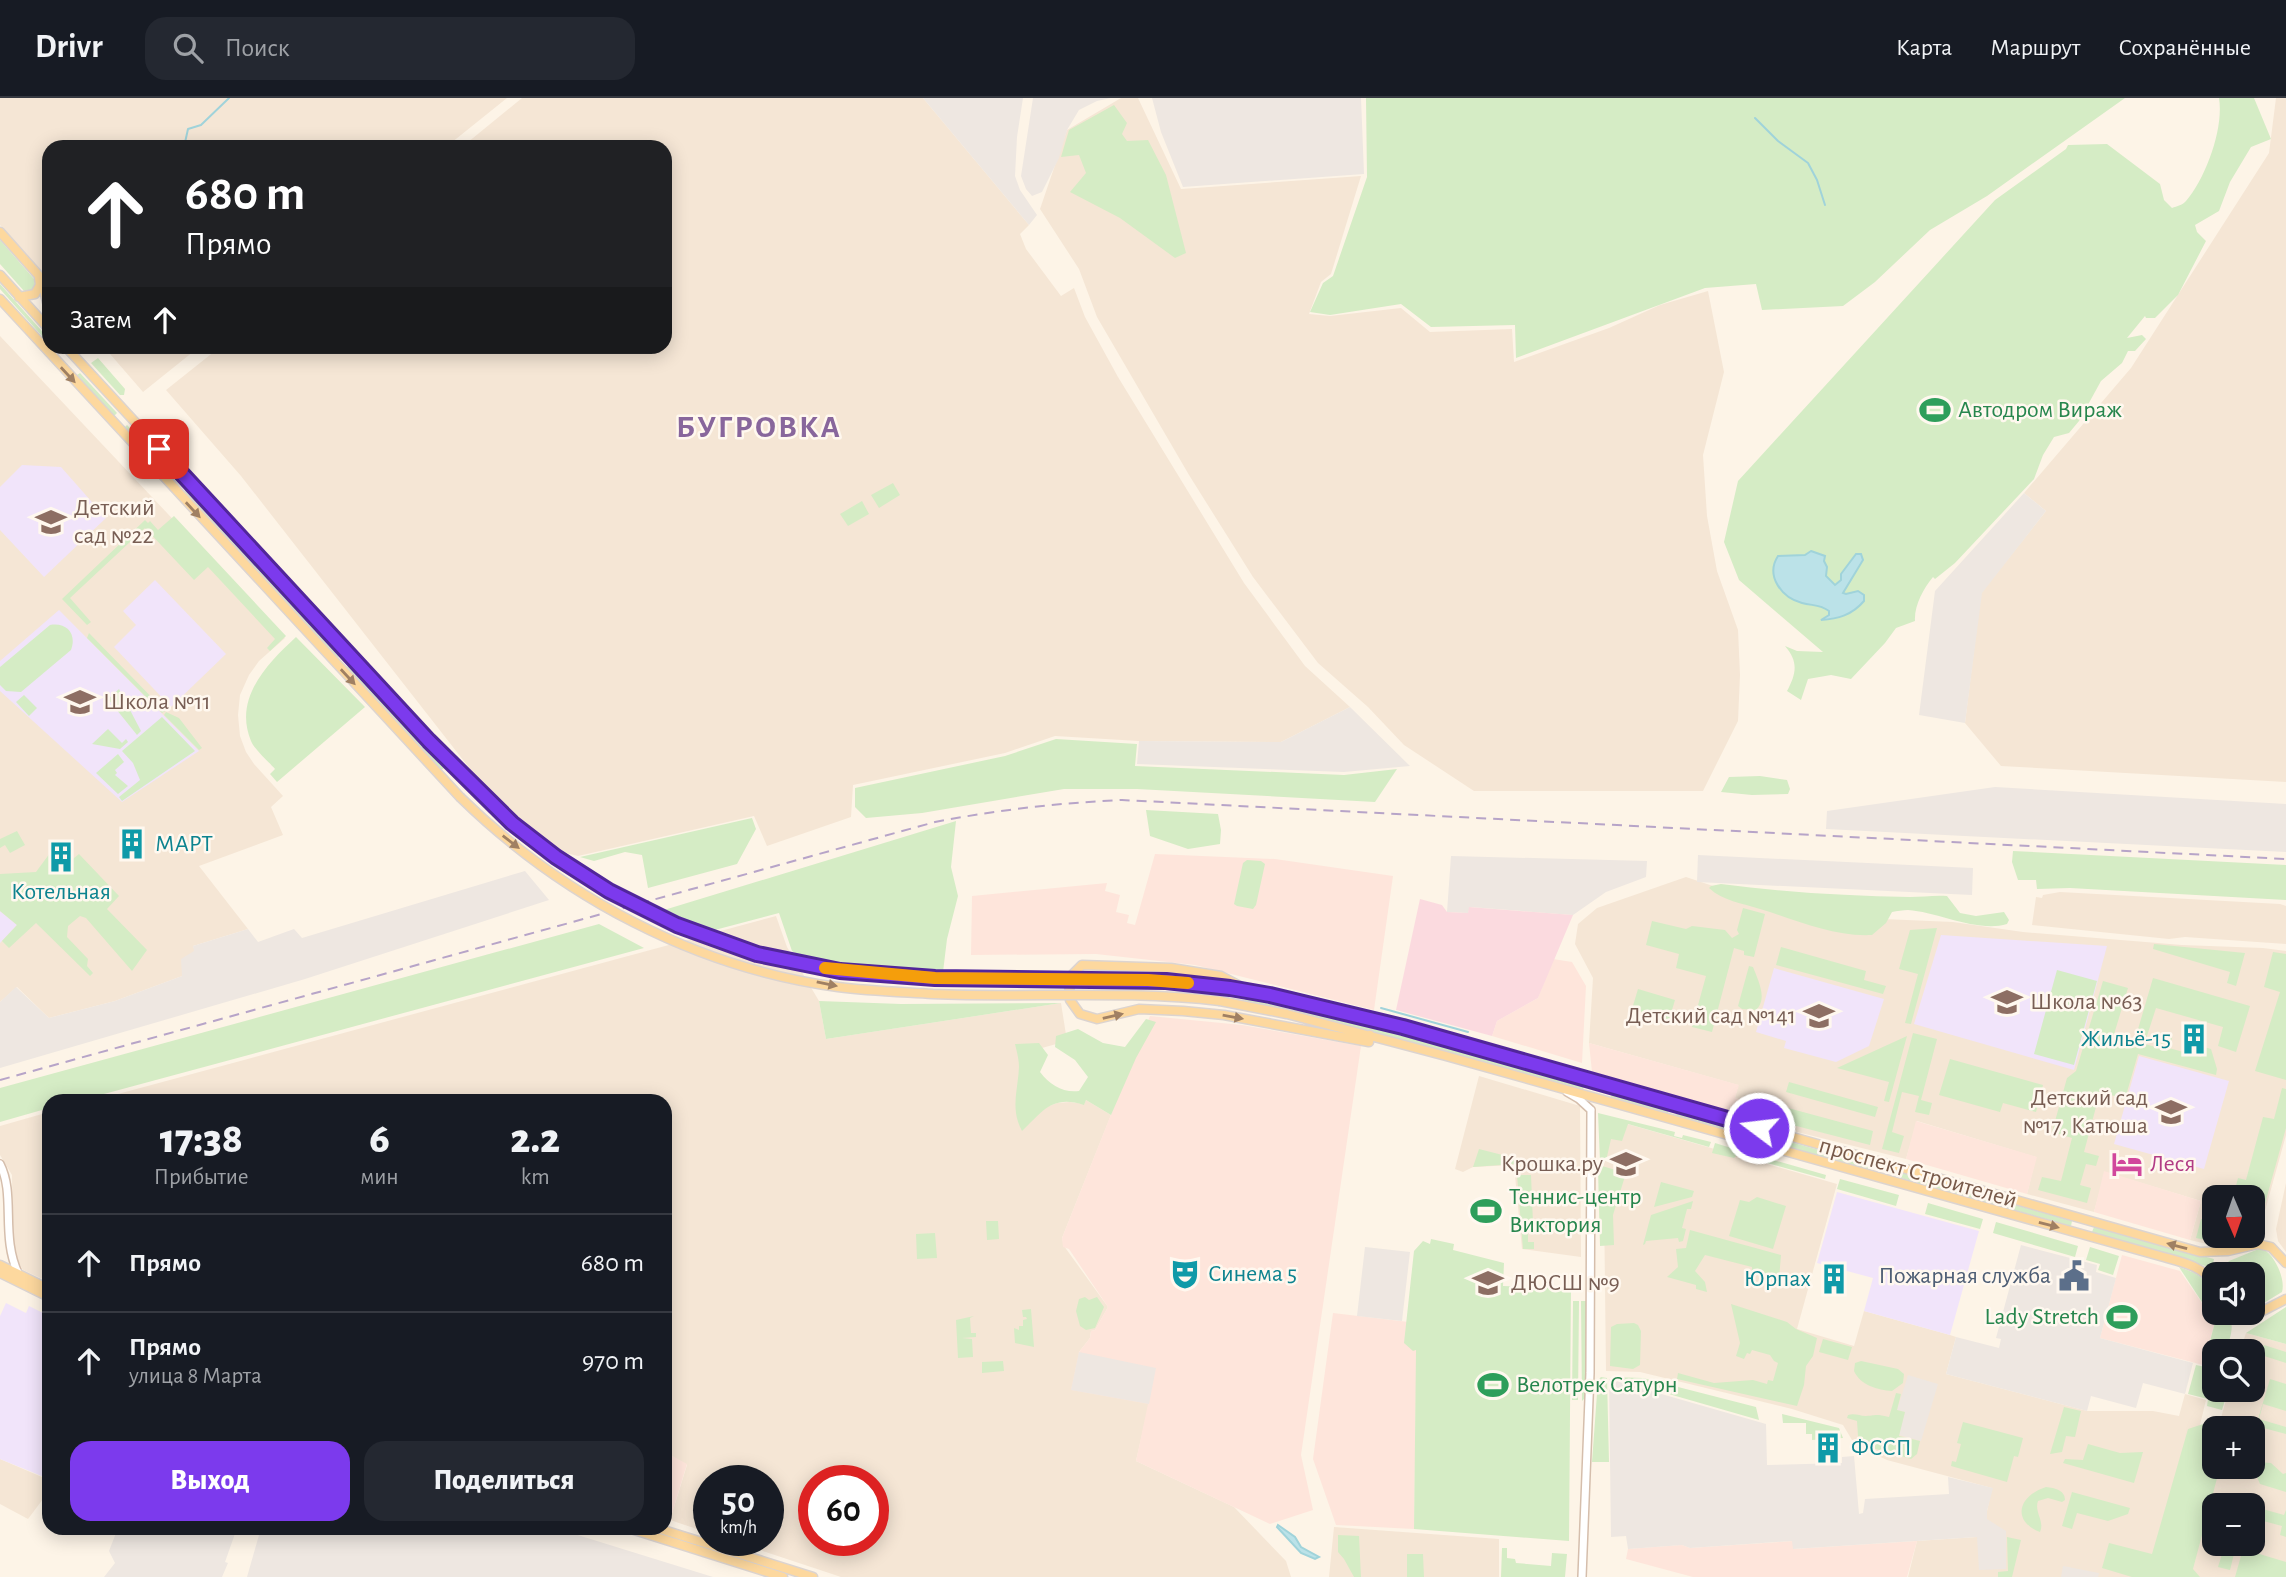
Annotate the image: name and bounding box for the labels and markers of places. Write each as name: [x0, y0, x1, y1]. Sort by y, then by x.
sports icon: Автодром Вираж: [1918, 393, 1952, 427]
place label: Автодром Вираж: [1958, 398, 2122, 422]
pin: [129, 419, 189, 479]
place label: Детский сад №22: [74, 496, 155, 548]
school or university icon: Детский сад №22: [34, 505, 68, 539]
school or university icon: Школа №11: [63, 685, 97, 719]
place label: Школа №11: [103, 690, 211, 714]
building icon: МАРТ: [115, 827, 149, 861]
place label: МАРТ: [155, 832, 214, 856]
building icon: Котельная: [44, 840, 78, 874]
place label: Котельная: [11, 880, 111, 904]
school or university icon: Школа №63: [1990, 985, 2024, 1019]
place label: Школа №63: [2030, 990, 2142, 1014]
school or university icon: Детский сад №141: [1802, 999, 1836, 1033]
place label: Детский сад №141: [1626, 1004, 1796, 1028]
building icon: Жильё-15: [2177, 1022, 2211, 1056]
place label: Жильё-15: [2081, 1027, 2171, 1051]
place label: Детский сад №17, Катюша: [2022, 1086, 2148, 1138]
school or university icon: Детский сад №17, Катюша: [2154, 1095, 2188, 1129]
school or university icon: Крошка.ру: [1609, 1147, 1643, 1181]
hotel icon: Леся: [2110, 1147, 2144, 1181]
place label: Крошка.ру: [1501, 1152, 1604, 1176]
place label: Леся: [2150, 1152, 2195, 1176]
place label: Теннис-центр Виктория: [1509, 1185, 1642, 1237]
sports icon: Теннис-центр Виктория: [1469, 1194, 1503, 1228]
theatre icon: Синема 5: [1168, 1257, 1202, 1291]
public building icon: Пожарная служба: [2057, 1259, 2091, 1293]
place label: Синема 5: [1208, 1262, 1297, 1286]
building icon: Юрпах: [1817, 1262, 1851, 1296]
place label: Пожарная служба: [1879, 1264, 2051, 1288]
school or university icon: ДЮСШ №9: [1471, 1266, 1505, 1300]
place label: Юрпах: [1744, 1267, 1811, 1291]
place label: ДЮСШ №9: [1511, 1271, 1620, 1295]
sports icon: Lady Stretch: [2105, 1300, 2139, 1334]
place label: Lady Stretch: [1985, 1305, 2099, 1329]
sports icon: Велотрек Сатурн: [1476, 1368, 1510, 1402]
place label: Велотрек Сатурн: [1516, 1373, 1678, 1397]
building icon: ФССП: [1811, 1431, 1845, 1465]
place label: ФССП: [1851, 1436, 1912, 1460]

